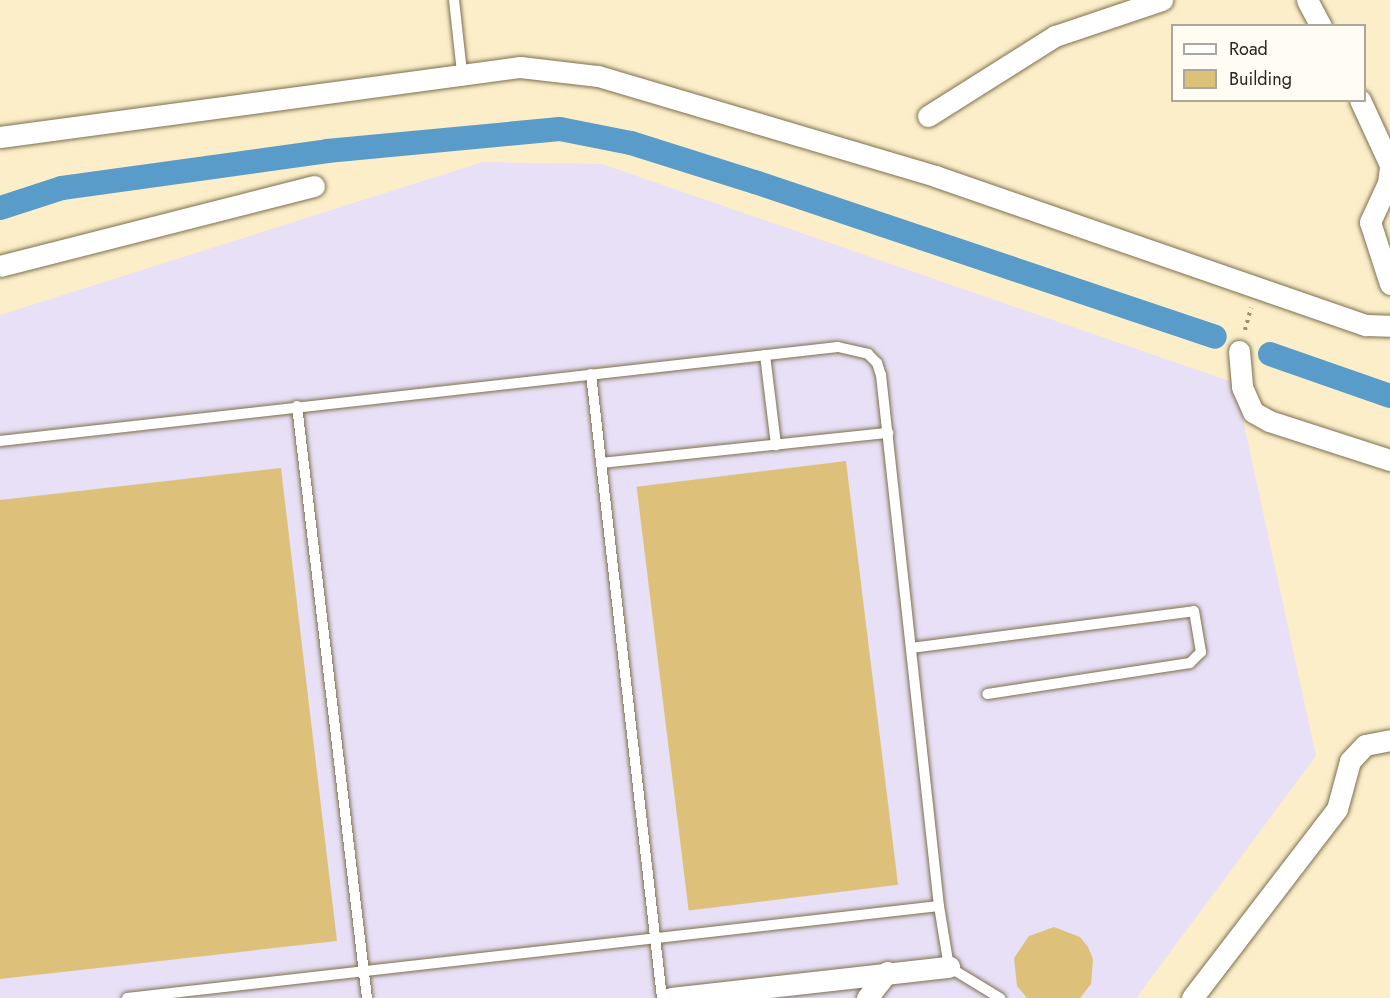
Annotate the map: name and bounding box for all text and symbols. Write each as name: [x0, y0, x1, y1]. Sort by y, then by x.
legend: [1171, 24, 1366, 102]
text: Road: [1229, 36, 1268, 62]
text: Building: [1229, 66, 1292, 92]

